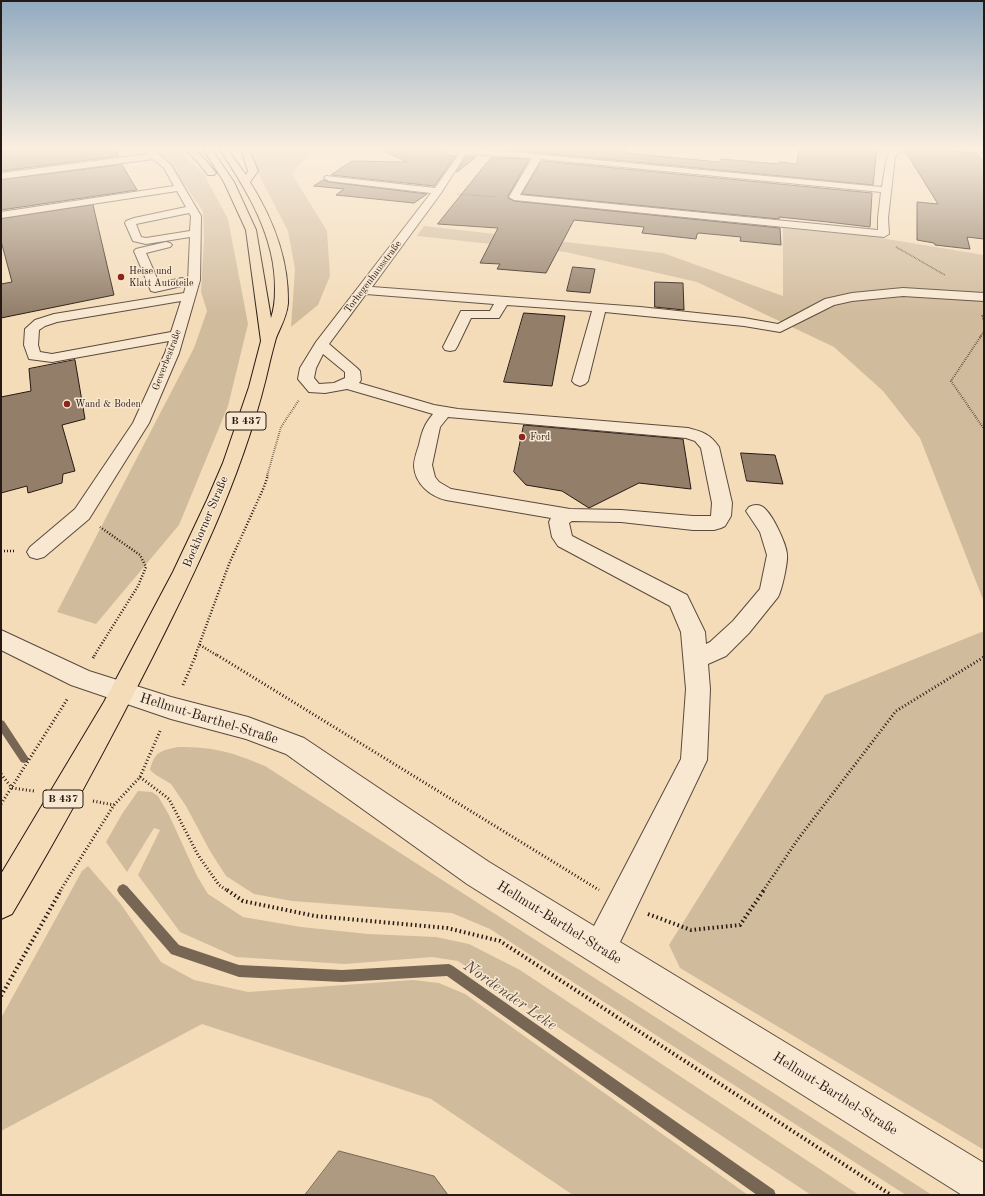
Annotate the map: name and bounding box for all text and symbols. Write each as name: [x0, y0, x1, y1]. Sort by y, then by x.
street label: Torhegenhausstraße: [342, 238, 404, 316]
place label: Heise und Klatt Autoteile: [129, 265, 194, 288]
marker: Heise und Klatt Autoteile: [116, 272, 126, 282]
street label: Gewerbestraße: [150, 328, 184, 392]
place label: Wand & Boden: [75, 398, 141, 410]
marker: Wand & Boden: [62, 399, 72, 409]
road number: B 437: [226, 412, 266, 430]
place label: Ford: [530, 431, 550, 443]
marker: Ford: [517, 432, 527, 442]
street label: Bockhorner Straße: [180, 474, 232, 570]
street label: Hellmut-Barthel-Straße: [138, 690, 280, 748]
road number: B 437: [43, 790, 83, 808]
street label: Hellmut-Barthel-Straße: [493, 878, 625, 968]
water label: Nordender Leke: [460, 957, 560, 1035]
street label: Hellmut-Barthel-Straße: [769, 1049, 901, 1139]

